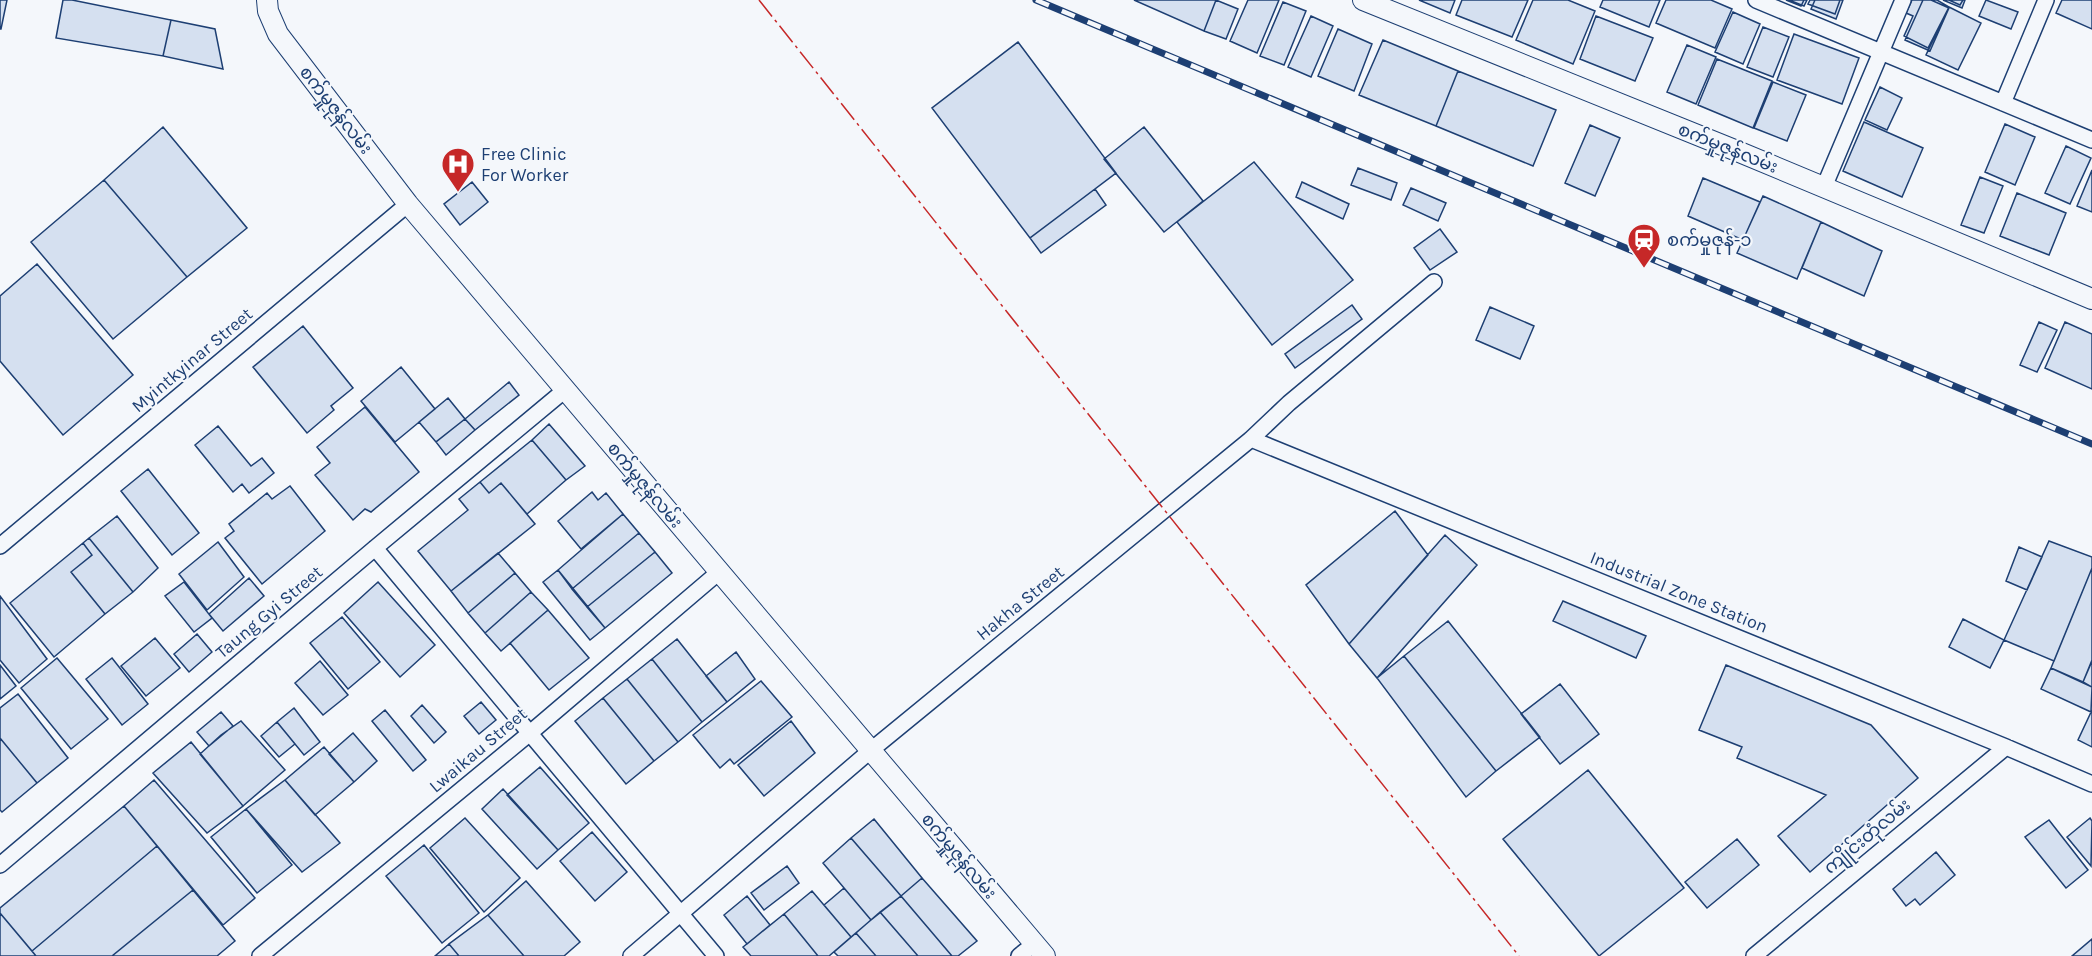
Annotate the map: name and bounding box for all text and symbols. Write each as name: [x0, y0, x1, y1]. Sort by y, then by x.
street label: စက်မှုဇုန်လမ်း: [292, 60, 379, 161]
street label: စက်မှုဇုန်လမ်း: [1673, 116, 1782, 182]
place label: Free Clinic For Worker: [481, 143, 569, 186]
hospital icon: Free Clinic For Worker: [440, 146, 476, 193]
station icon: စက်မှုဇုန်-၁: [1626, 222, 1662, 269]
place label: စက်မှုဇုန်-၁: [1667, 227, 1752, 255]
street label: Myintkyinar Street: [127, 303, 257, 417]
street label: စက်မှုဇုန်လမ်း: [600, 436, 689, 535]
street label: Industrial Zone Station: [1587, 546, 1771, 638]
street label: Taung Gyi Street: [211, 561, 327, 663]
street label: Hakha Street: [972, 561, 1069, 645]
street label: Lwaikau Street: [425, 703, 532, 797]
street label: ကျိုင်းတုံလမ်း: [1817, 791, 1917, 882]
street label: စက်မှုဇုန်လမ်း: [914, 807, 1003, 906]

